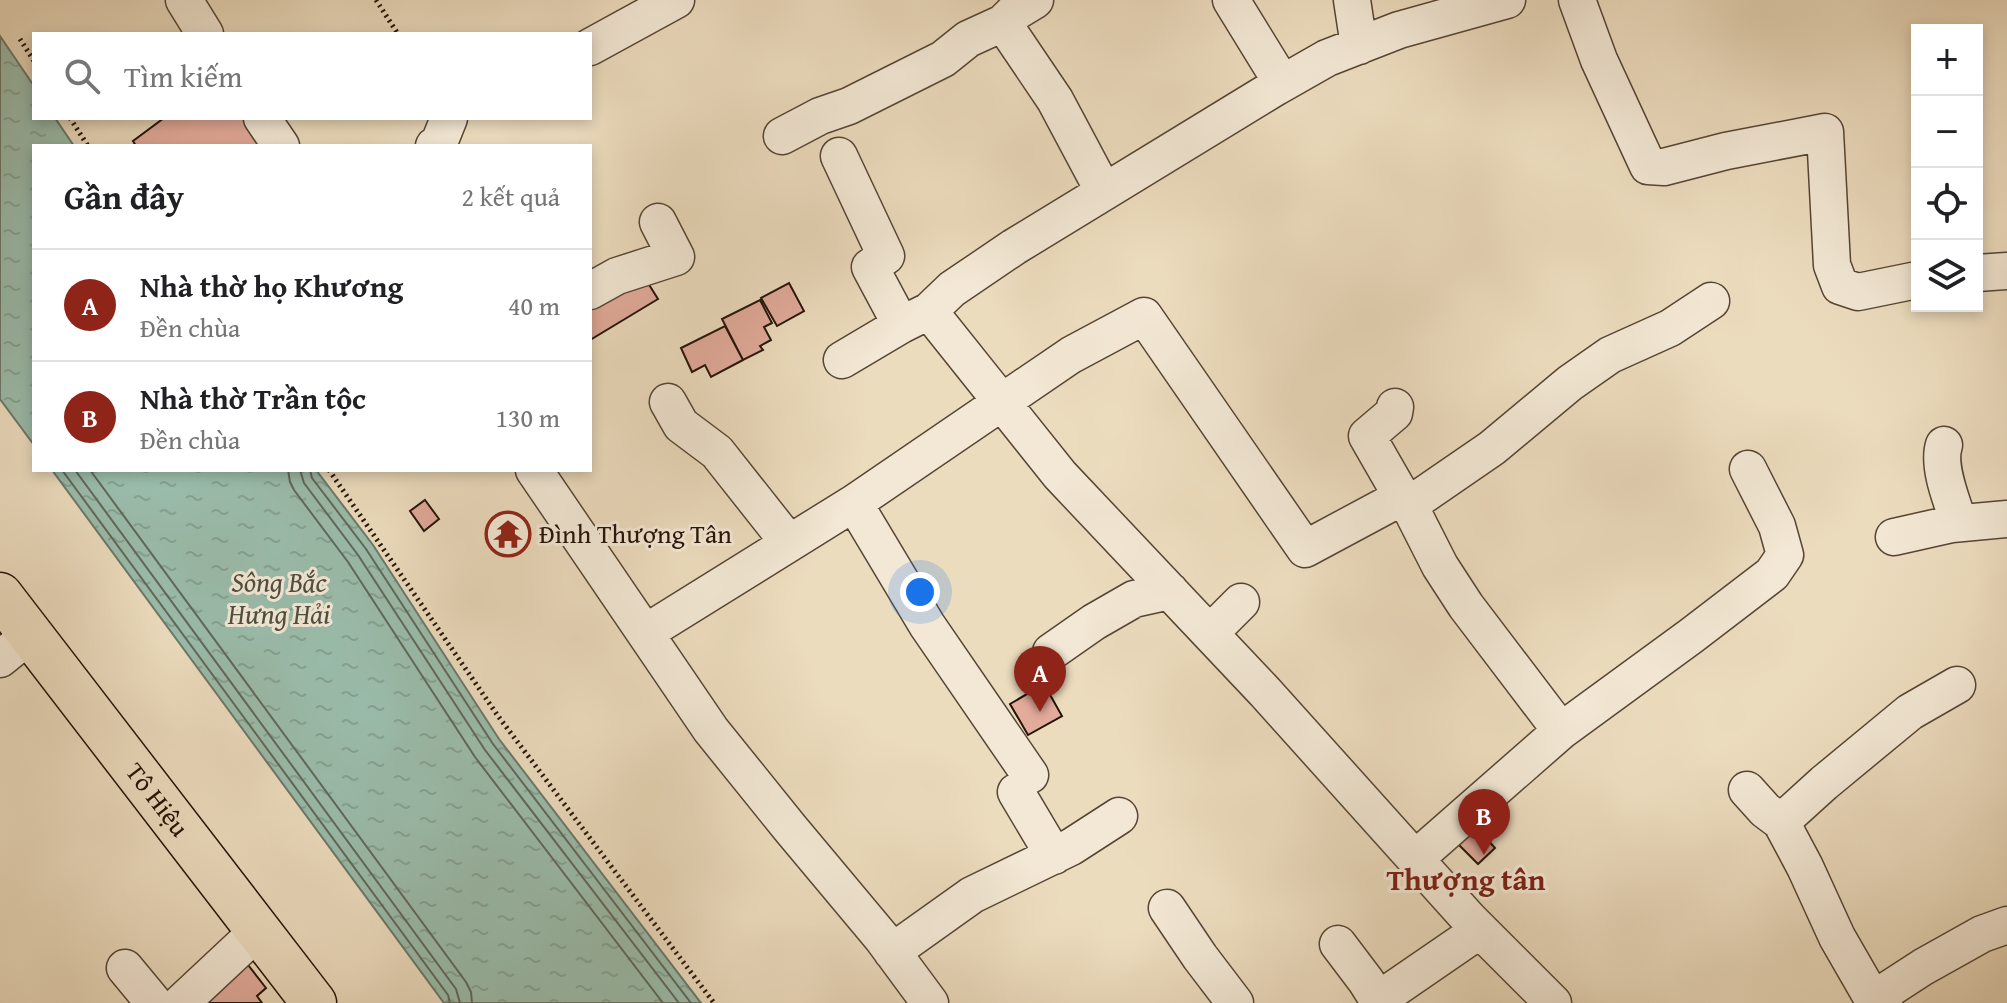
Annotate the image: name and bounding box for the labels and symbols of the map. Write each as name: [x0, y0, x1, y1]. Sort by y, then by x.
temple icon: Đình Thượng Tân: [484, 510, 532, 558]
place label: Đình Thượng Tân: [539, 514, 732, 553]
water label: Sông Bắc Hưng Hải: [227, 561, 330, 634]
your location: [900, 572, 940, 612]
pin: A: [1014, 646, 1066, 712]
street label: Tô Hiệu: [117, 754, 199, 845]
pin: B: [1458, 789, 1510, 855]
district label: Thượng tân: [1386, 857, 1546, 901]

